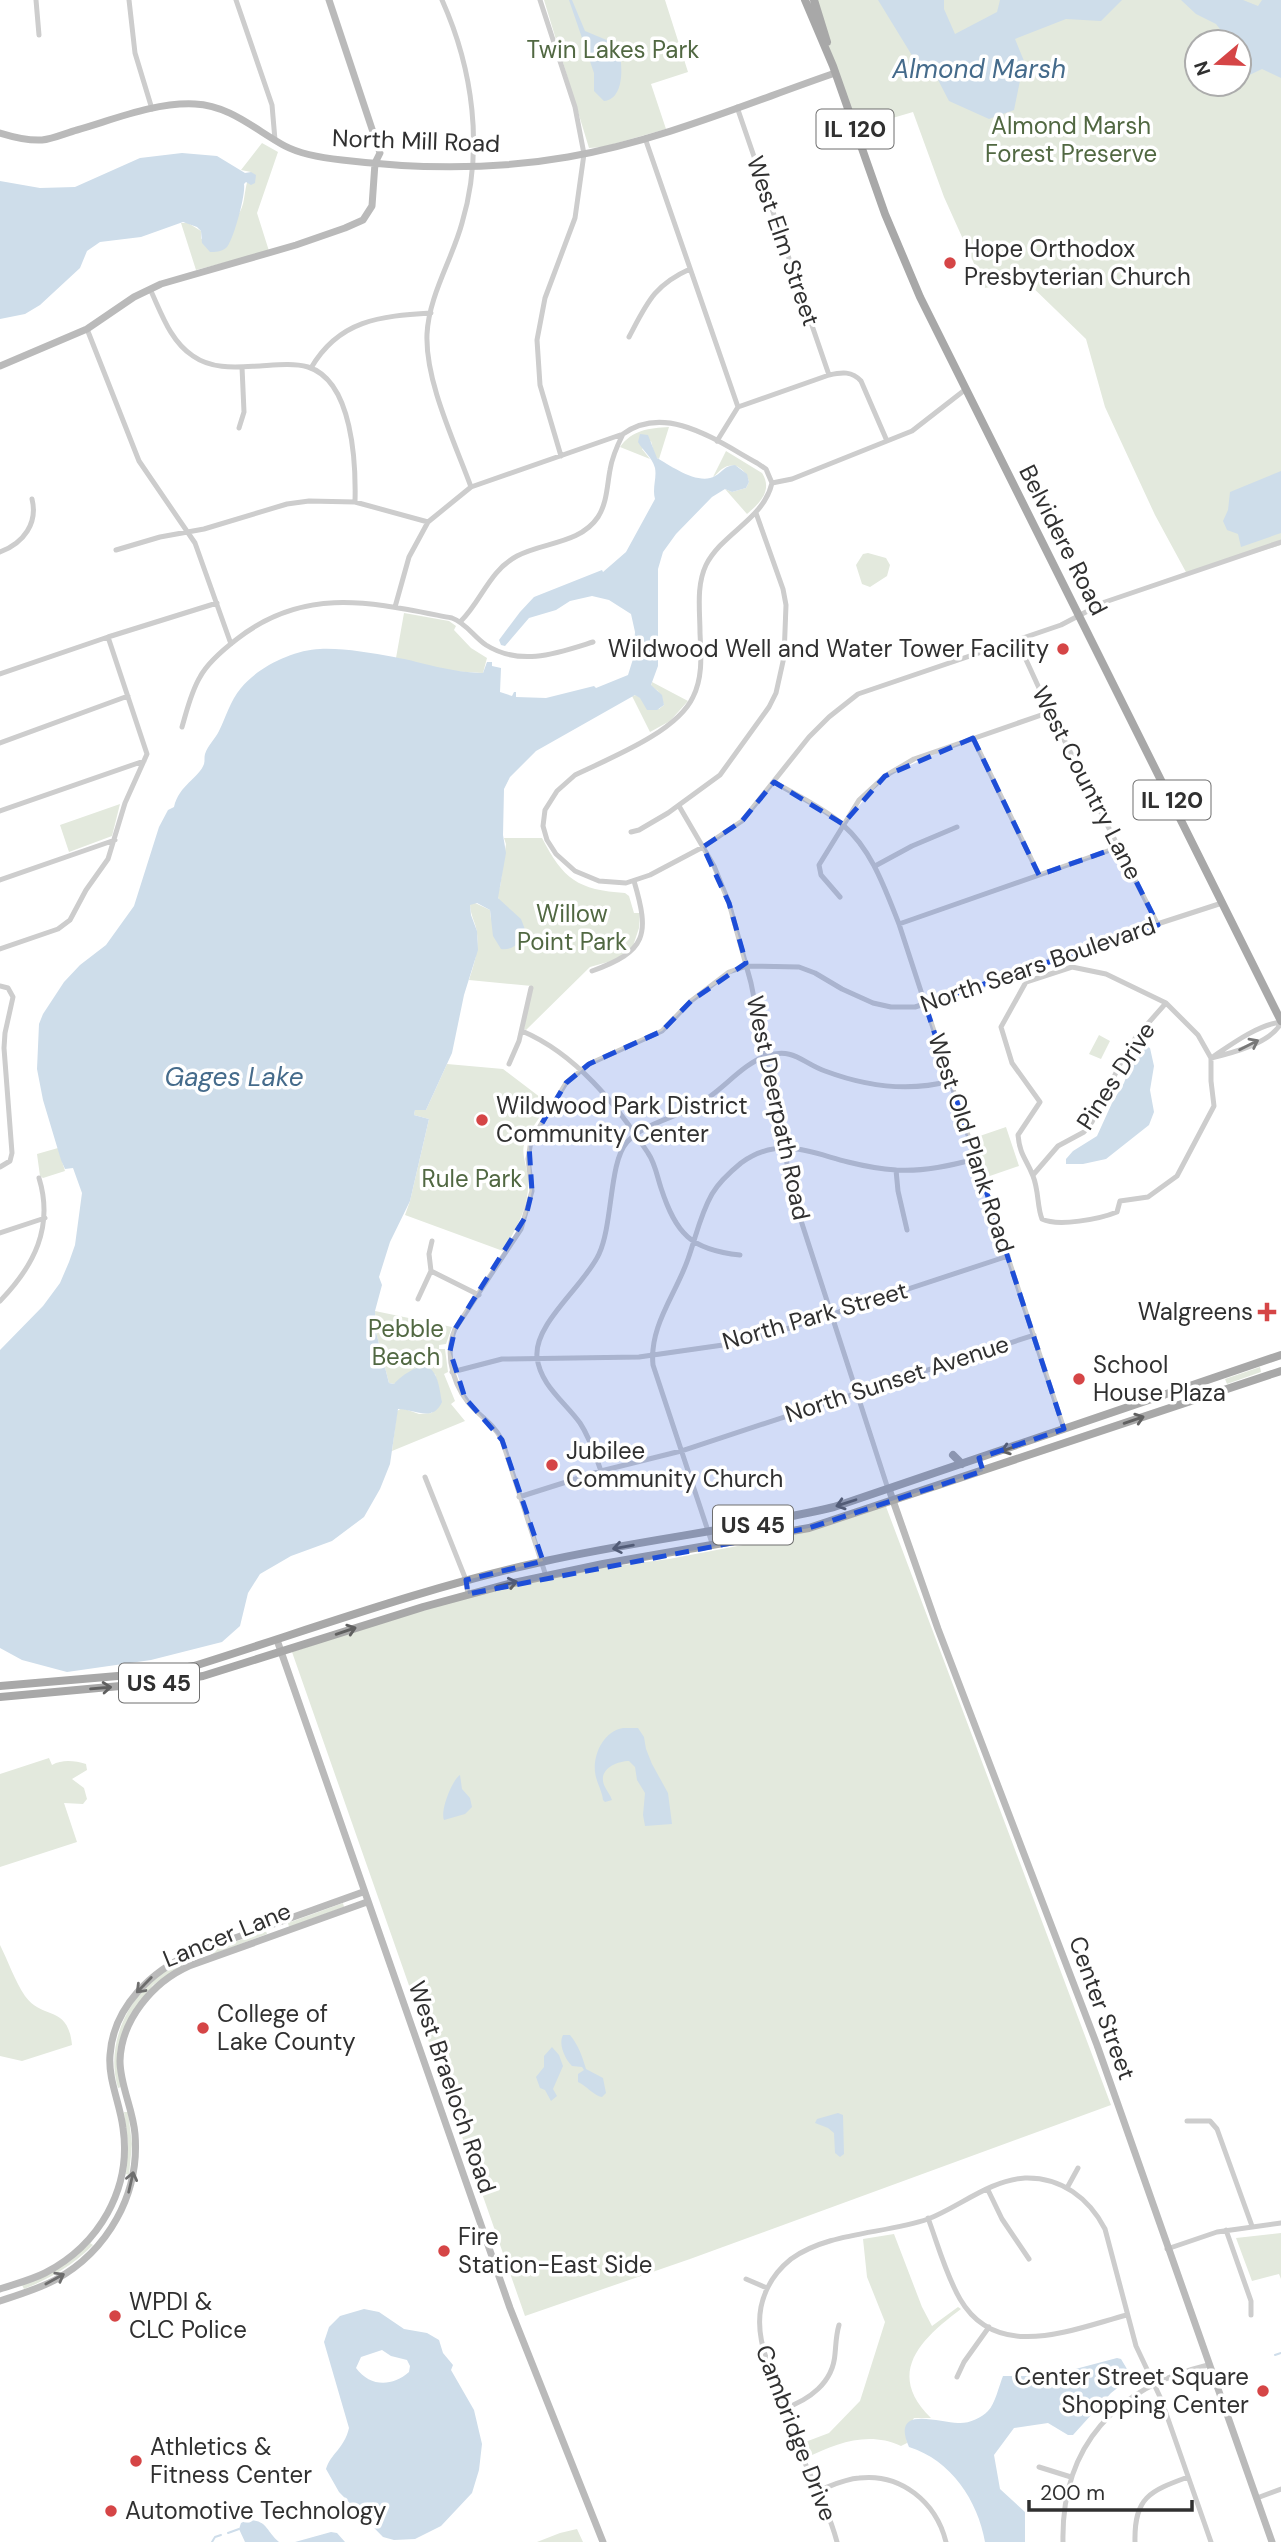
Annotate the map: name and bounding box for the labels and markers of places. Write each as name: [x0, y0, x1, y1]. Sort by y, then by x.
place label: Hope Orthodox Presbyterian Church: [964, 233, 1191, 292]
marker: Hope Orthodox Presbyterian Church: [942, 255, 958, 271]
place label: Wildwood Well and Water Tower Facility: [608, 633, 1049, 664]
marker: Wildwood Well and Water Tower Facility: [1055, 641, 1071, 657]
place label: Wildwood Park District Community Center: [496, 1090, 748, 1149]
marker: Wildwood Park District Community Center: [474, 1112, 490, 1128]
place label: Walgreens: [1138, 1296, 1253, 1327]
marker: Walgreens: [1259, 1304, 1275, 1320]
place label: School House Plaza: [1093, 1349, 1226, 1408]
marker: School House Plaza: [1071, 1371, 1087, 1387]
place label: Jubilee Community Church: [566, 1435, 783, 1494]
marker: Jubilee Community Church: [544, 1457, 560, 1473]
place label: College of Lake County: [217, 1998, 356, 2057]
marker: College of Lake County: [195, 2020, 211, 2036]
place label: Fire Station-East Side: [458, 2221, 653, 2280]
marker: Fire Station-East Side: [436, 2243, 452, 2259]
place label: WPDI & CLC Police: [129, 2286, 247, 2345]
marker: WPDI & CLC Police: [107, 2308, 123, 2324]
place label: Center Street Square Shopping Center: [1014, 2361, 1249, 2420]
marker: Center Street Square Shopping Center: [1255, 2383, 1271, 2399]
place label: Athletics & Fitness Center: [150, 2431, 312, 2490]
marker: Athletics & Fitness Center: [128, 2453, 144, 2469]
place label: Automotive Technology: [125, 2495, 386, 2526]
marker: Automotive Technology: [103, 2503, 119, 2519]

